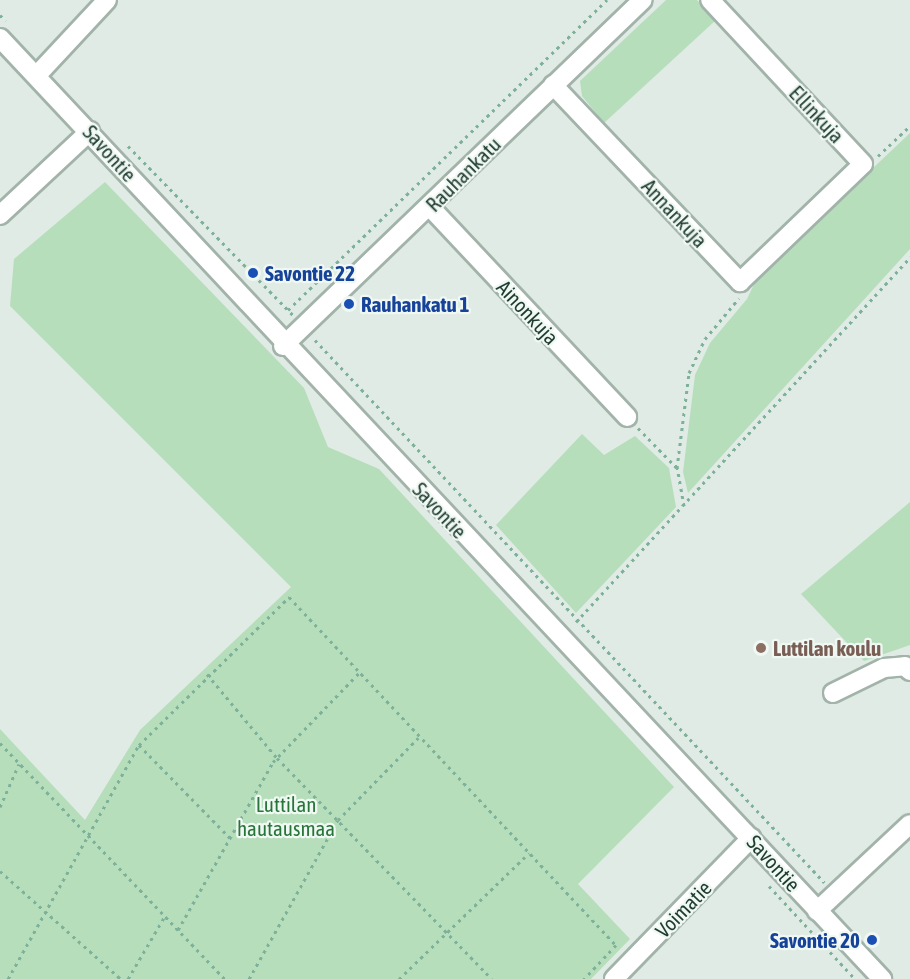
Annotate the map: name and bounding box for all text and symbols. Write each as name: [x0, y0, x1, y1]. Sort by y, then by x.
street label: Ellinkuja: [784, 80, 850, 148]
street label: Savontie: [78, 119, 142, 187]
street label: Rauhankatu: [420, 131, 506, 217]
street label: Annankuja: [637, 173, 713, 253]
place label: Savontie 22: [265, 260, 355, 286]
marker: Savontie 22: [246, 266, 260, 280]
street label: Ainonkuja: [492, 274, 564, 350]
place label: Rauhankatu 1: [361, 291, 469, 317]
marker: Rauhankatu 1: [342, 297, 356, 311]
street label: Savontie: [408, 477, 472, 543]
place label: Luttilan koulu: [773, 635, 881, 661]
marker: Luttilan koulu: [754, 641, 768, 655]
park label: Luttilan hautausmaa: [237, 791, 335, 841]
street label: Savontie: [742, 829, 806, 897]
street label: Voimatie: [650, 875, 716, 943]
place label: Savontie 20: [770, 927, 860, 953]
marker: Savontie 20: [865, 933, 879, 947]

